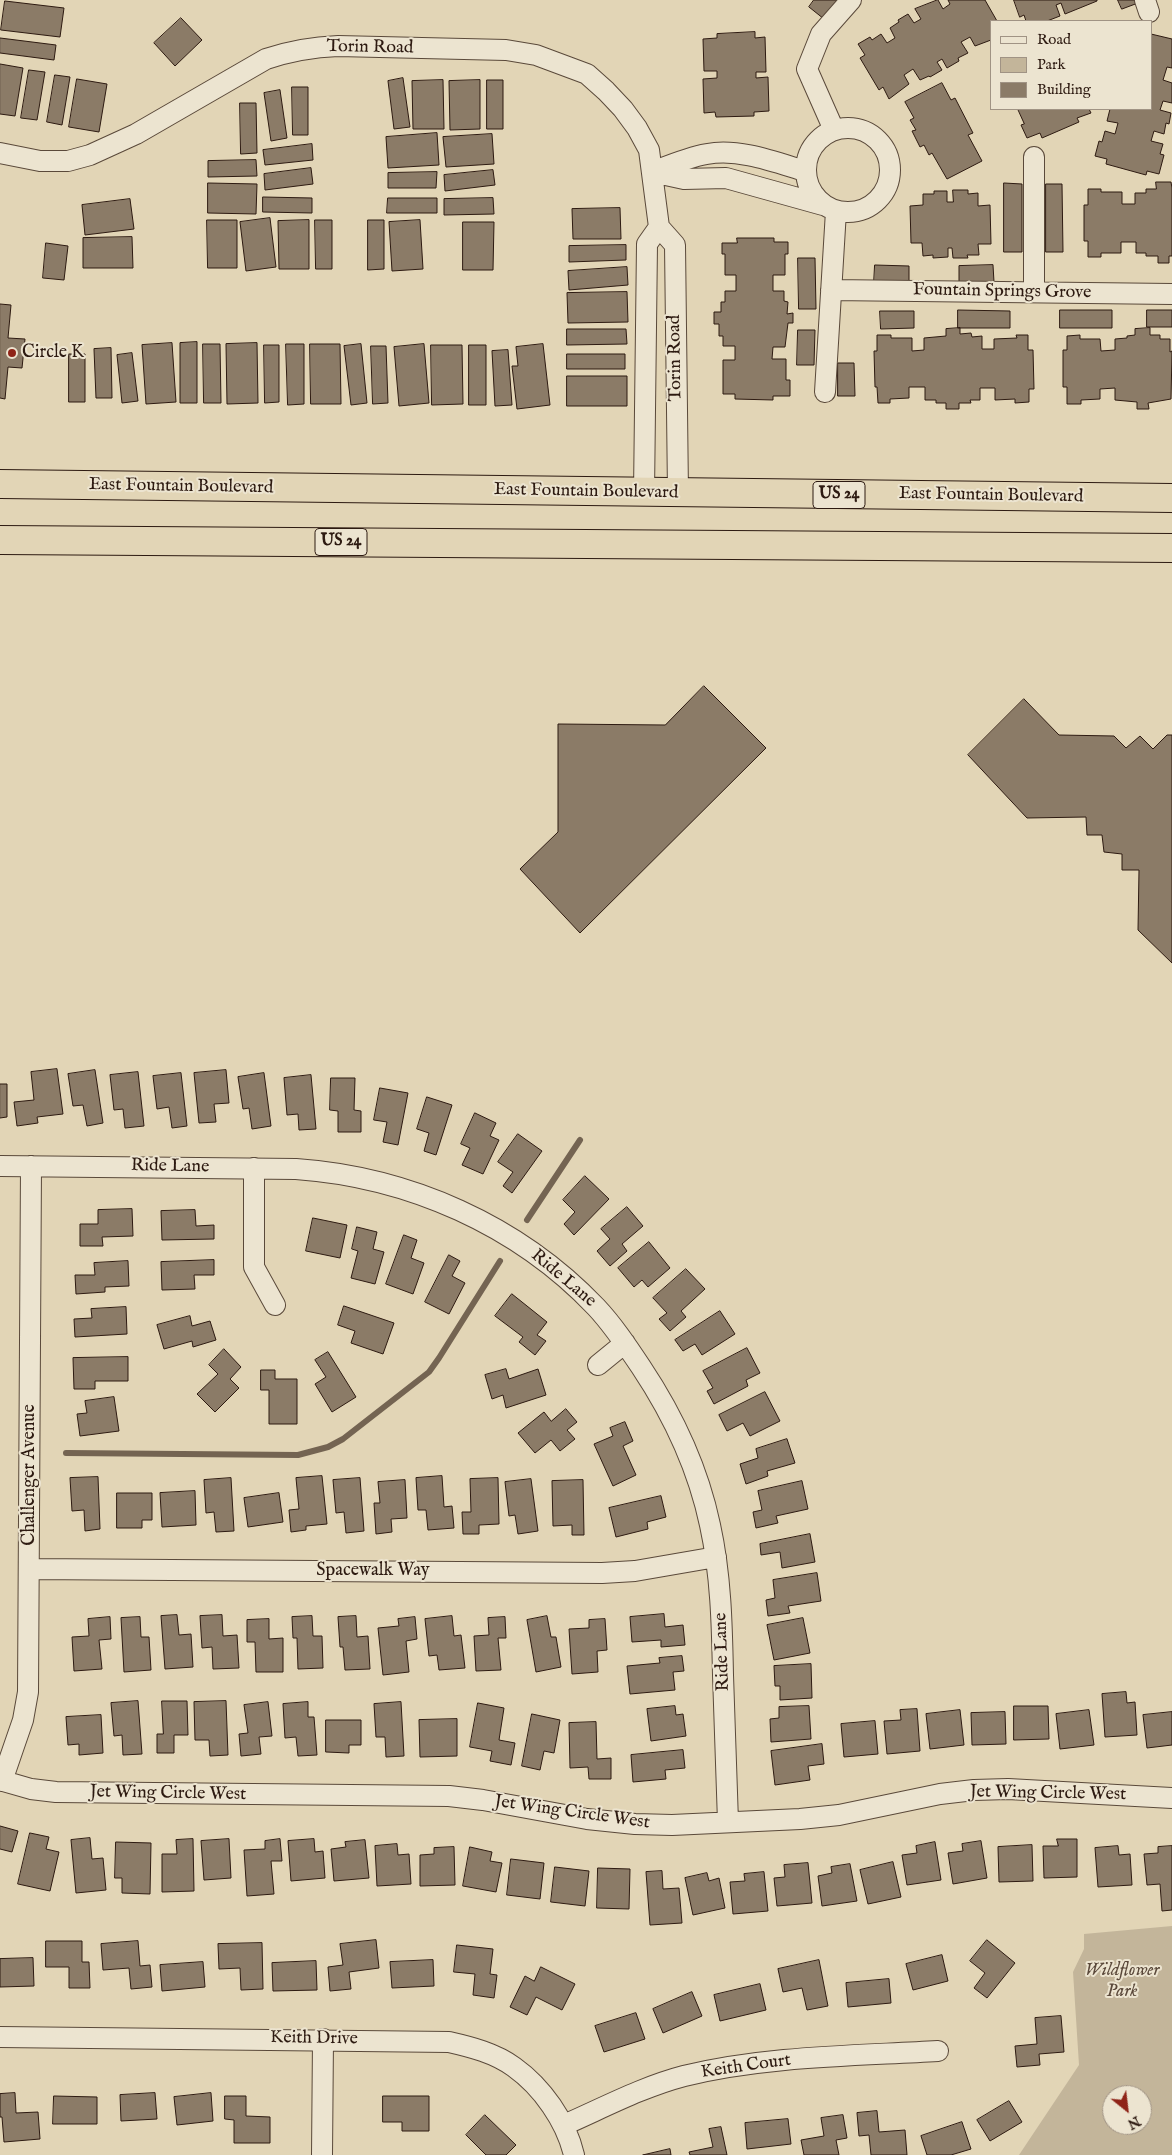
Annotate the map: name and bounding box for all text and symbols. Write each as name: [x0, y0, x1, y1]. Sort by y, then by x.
legend: [990, 20, 1152, 110]
text: Road: [1037, 30, 1071, 49]
street label: Torin Road: [326, 36, 414, 60]
text: Park: [1037, 55, 1066, 74]
text: Building: [1037, 80, 1091, 99]
street label: Fountain Springs Grove: [913, 280, 1091, 304]
street label: Torin Road: [664, 314, 688, 402]
place label: Circle K: [22, 342, 84, 364]
marker: Circle K: [6, 347, 18, 359]
street label: East Fountain Boulevard: [89, 475, 273, 499]
street label: East Fountain Boulevard: [494, 480, 678, 504]
road number: US 24: [813, 482, 865, 508]
street label: East Fountain Boulevard: [899, 484, 1083, 508]
road number: US 24: [315, 528, 367, 556]
street label: Ride Lane: [131, 1156, 209, 1178]
street label: Ride Lane: [526, 1245, 600, 1313]
street label: Challenger Avenue: [19, 1404, 41, 1546]
street label: Spacewalk Way: [316, 1560, 430, 1582]
street label: Ride Lane: [711, 1612, 735, 1692]
street label: Jet Wing Circle West: [90, 1782, 246, 1806]
street label: Jet Wing Circle West: [970, 1782, 1126, 1806]
street label: Jet Wing Circle West: [493, 1791, 651, 1835]
park label: Wildflower Park: [1085, 1960, 1159, 2002]
street label: Keith Drive: [270, 2027, 358, 2051]
street label: Keith Court: [700, 2050, 792, 2084]
north arrow: [1102, 2085, 1152, 2135]
text: N: [1124, 2111, 1143, 2133]

